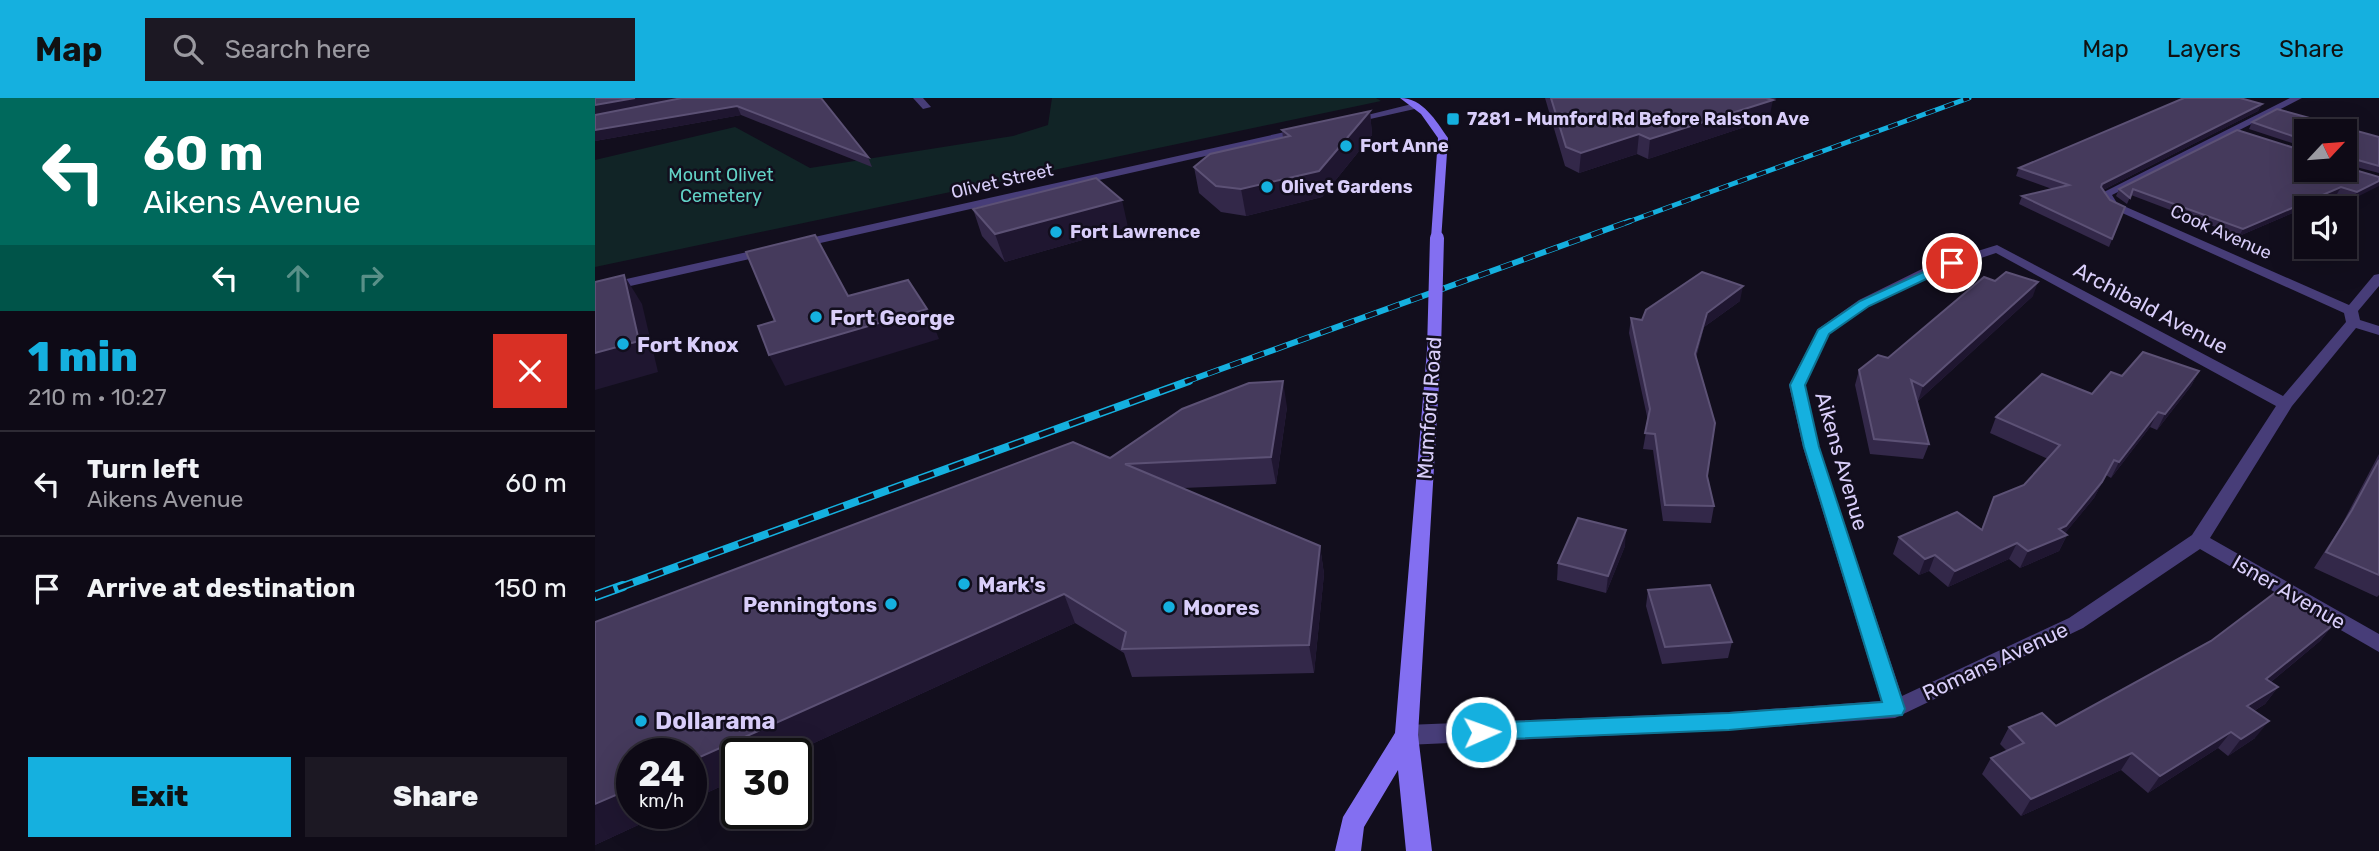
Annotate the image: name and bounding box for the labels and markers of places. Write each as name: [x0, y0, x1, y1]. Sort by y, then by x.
place label: 7281 - Mumford Rd Before Ralston Ave: [1467, 108, 1810, 130]
marker: 7281 - Mumford Rd Before Ralston Ave: [1445, 111, 1461, 127]
place label: Fort Anne: [1360, 135, 1449, 157]
marker: Fort Anne: [1338, 138, 1354, 154]
place label: Olivet Gardens: [1281, 176, 1413, 198]
marker: Olivet Gardens: [1259, 179, 1275, 195]
place label: Fort Lawrence: [1070, 221, 1201, 243]
marker: Fort Lawrence: [1048, 224, 1064, 240]
pin: [1922, 233, 1982, 293]
place label: Fort George: [830, 305, 955, 330]
marker: Fort George: [808, 309, 824, 325]
place label: Fort Knox: [637, 332, 739, 357]
marker: Fort Knox: [615, 336, 631, 352]
place label: Mark's: [978, 572, 1046, 597]
marker: Mark's: [956, 576, 972, 592]
place label: Penningtons: [743, 592, 877, 617]
place label: Moores: [1183, 595, 1260, 620]
marker: Penningtons: [883, 596, 899, 612]
marker: Moores: [1161, 599, 1177, 615]
place label: Dollarama: [655, 707, 776, 735]
marker: Dollarama: [633, 713, 649, 729]

